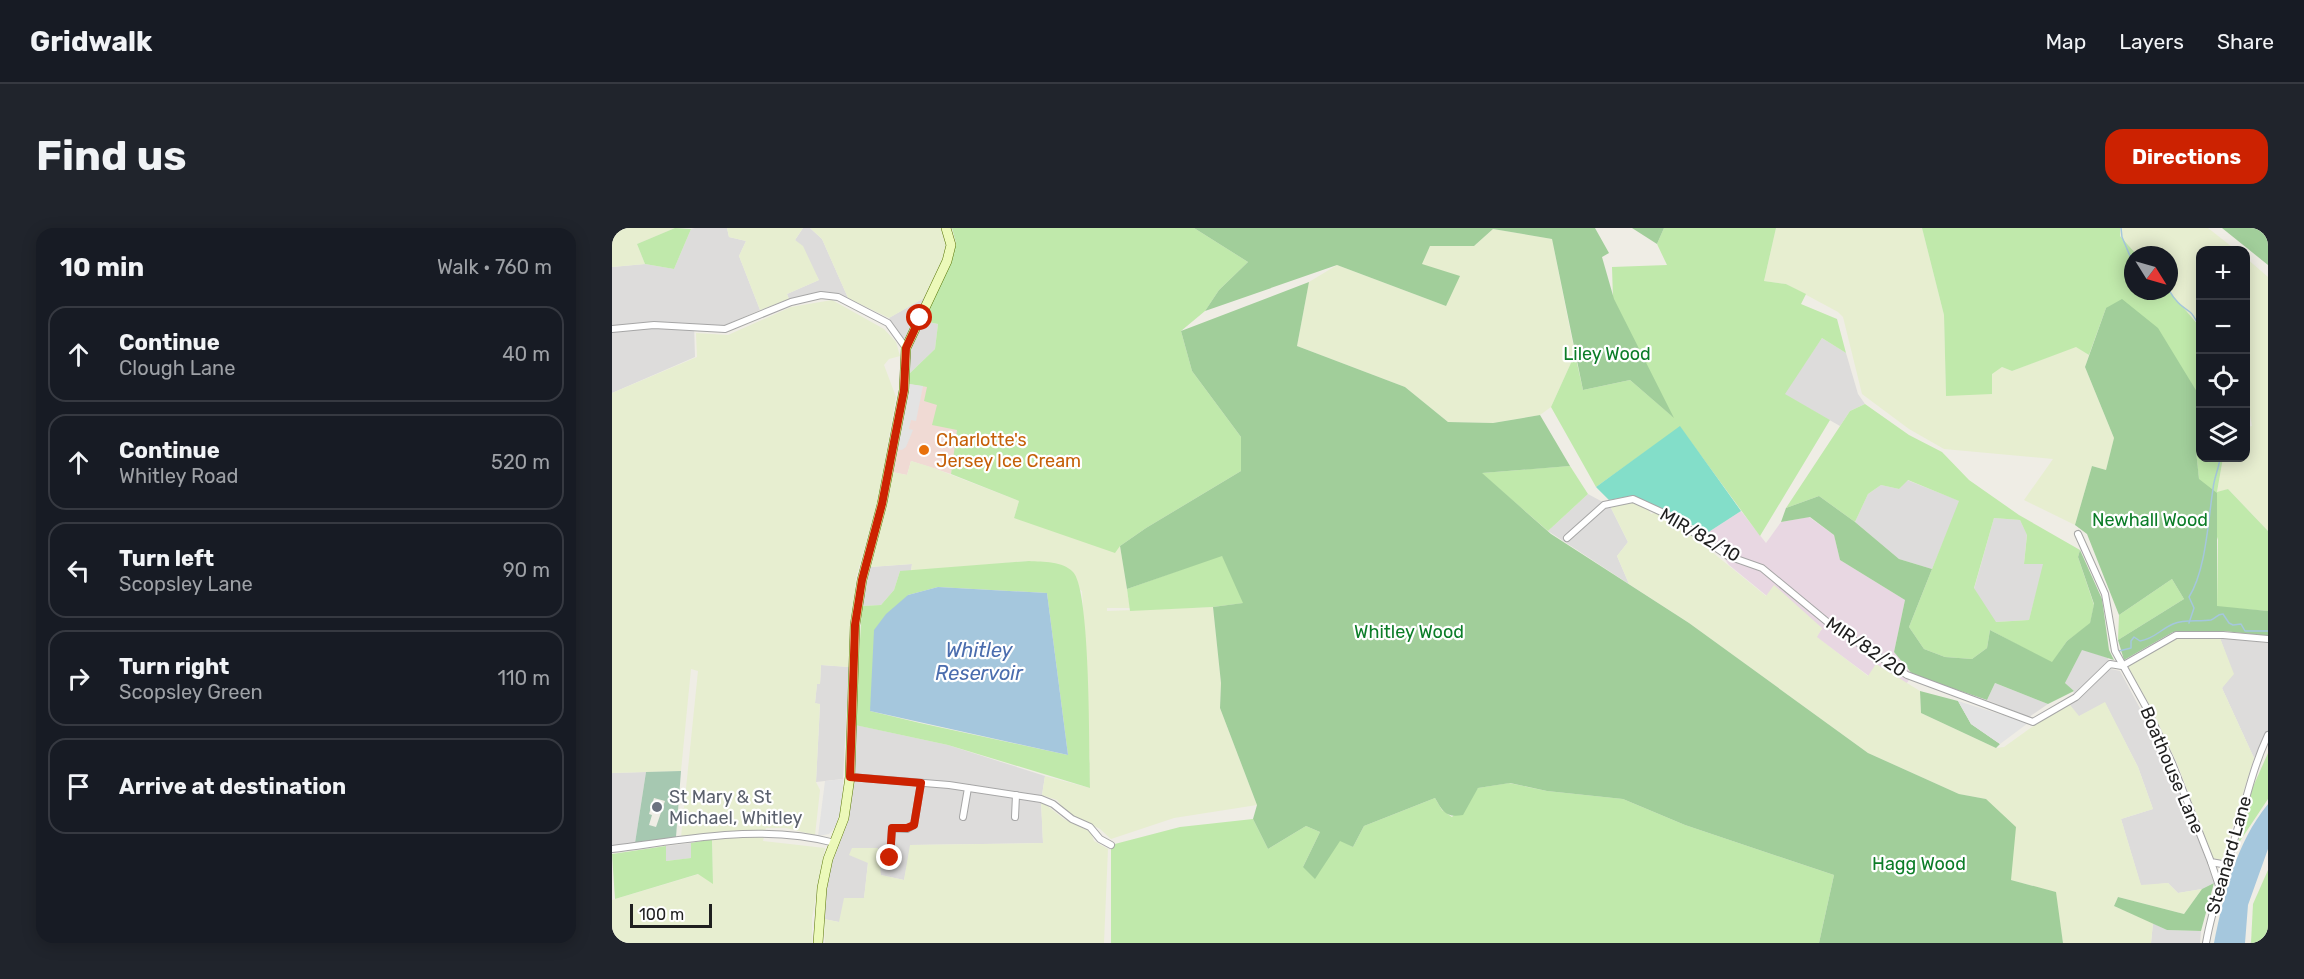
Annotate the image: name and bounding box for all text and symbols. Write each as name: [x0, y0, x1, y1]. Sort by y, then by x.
text: Gridwalk: [30, 25, 152, 58]
text: Map: [2045, 29, 2086, 54]
text: Layers: [2119, 29, 2184, 54]
text: Share: [2217, 29, 2274, 54]
button: Directions: [2105, 129, 2268, 184]
text: Find us: [36, 131, 187, 181]
north arrow: [2124, 246, 2178, 300]
map controls: [2196, 246, 2250, 462]
button: +: [2196, 246, 2250, 300]
text: 10 min: [60, 252, 144, 283]
text: Walk · 760 m: [437, 255, 552, 279]
button: −: [2196, 300, 2250, 354]
route start: [906, 304, 932, 330]
text: Continue: [119, 329, 220, 356]
icon: ahead: [62, 338, 95, 371]
text: 40 m: [502, 342, 550, 366]
park label: Liley Wood: [1563, 343, 1651, 365]
button: locate: [2196, 354, 2250, 408]
text: Clough Lane: [119, 356, 235, 380]
button: layers: [2196, 408, 2250, 462]
place label: Charlotte's Jersey Ice Cream: [936, 429, 1081, 472]
text: Continue: [119, 437, 220, 464]
marker: Charlotte's Jersey Ice Cream: [917, 443, 931, 457]
icon: ahead: [62, 446, 95, 479]
text: 520 m: [491, 450, 550, 474]
text: Whitley Road: [119, 464, 238, 488]
street label: MIR/82/10: [1656, 503, 1744, 567]
park label: Newhall Wood: [2092, 509, 2208, 531]
text: Turn left: [119, 545, 214, 572]
icon: left: [62, 554, 95, 587]
text: 90 m: [503, 558, 550, 582]
text: Scopsley Lane: [119, 572, 253, 596]
street label: MIR/82/20: [1822, 612, 1910, 682]
park label: Whitley Wood: [1354, 621, 1464, 643]
water label: Whitley Reservoir: [935, 638, 1024, 685]
text: Turn right: [119, 653, 229, 680]
icon: right: [62, 662, 95, 695]
text: 110 m: [498, 666, 550, 690]
text: Scopsley Green: [119, 680, 263, 704]
street label: Boathouse Lane: [2135, 703, 2209, 837]
icon: arrive: [62, 770, 95, 803]
text: Arrive at destination: [119, 773, 346, 800]
place label: St Mary & St Michael, Whitley: [669, 786, 802, 829]
street label: Steanard Lane: [2202, 793, 2256, 917]
marker: St Mary & St Michael, Whitley: [650, 800, 664, 814]
route end: [876, 844, 902, 870]
park label: Hagg Wood: [1872, 853, 1966, 875]
scale bar: [630, 901, 712, 928]
text: 100 m: [639, 905, 684, 924]

